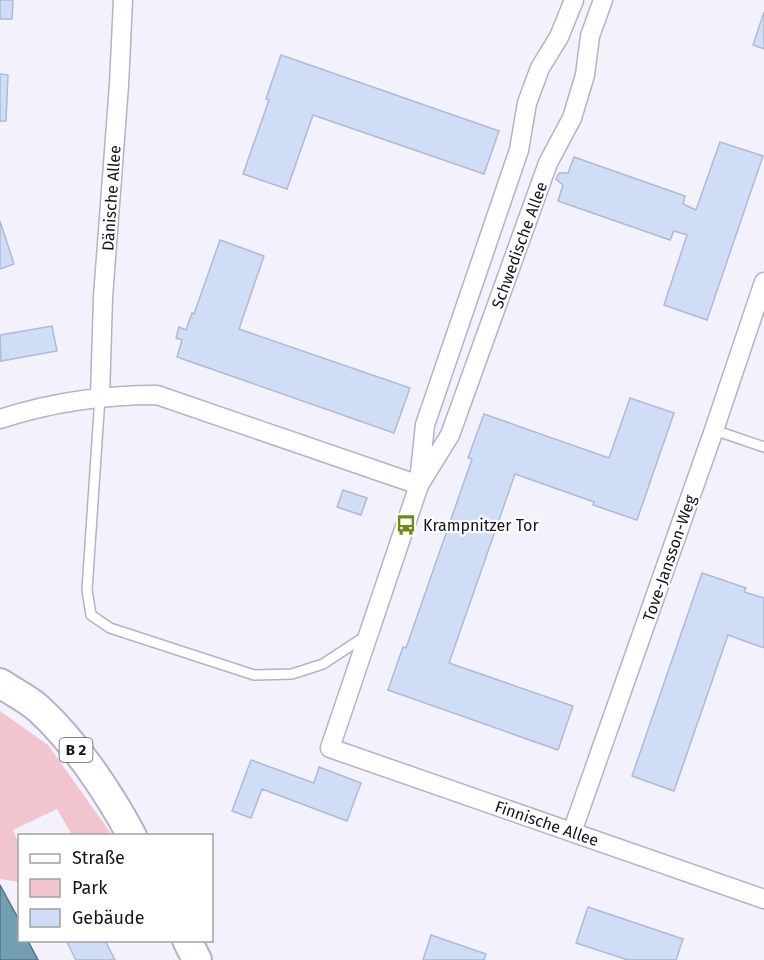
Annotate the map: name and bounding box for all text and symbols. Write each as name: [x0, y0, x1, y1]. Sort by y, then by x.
street label: Dänische Allee: [98, 144, 125, 252]
street label: Schwedische Allee: [488, 179, 551, 311]
street label: Tove-Jansson-Weg: [639, 492, 700, 624]
bus stop icon: Krampnitzer Tor: [394, 513, 418, 537]
place label: Krampnitzer Tor: [423, 516, 539, 535]
road number: B 2: [60, 738, 92, 762]
street label: Finnische Allee: [492, 797, 601, 850]
legend: [18, 834, 213, 942]
text: Straße: [72, 847, 125, 869]
text: Park: [72, 877, 108, 899]
text: Gebäude: [72, 907, 145, 929]

